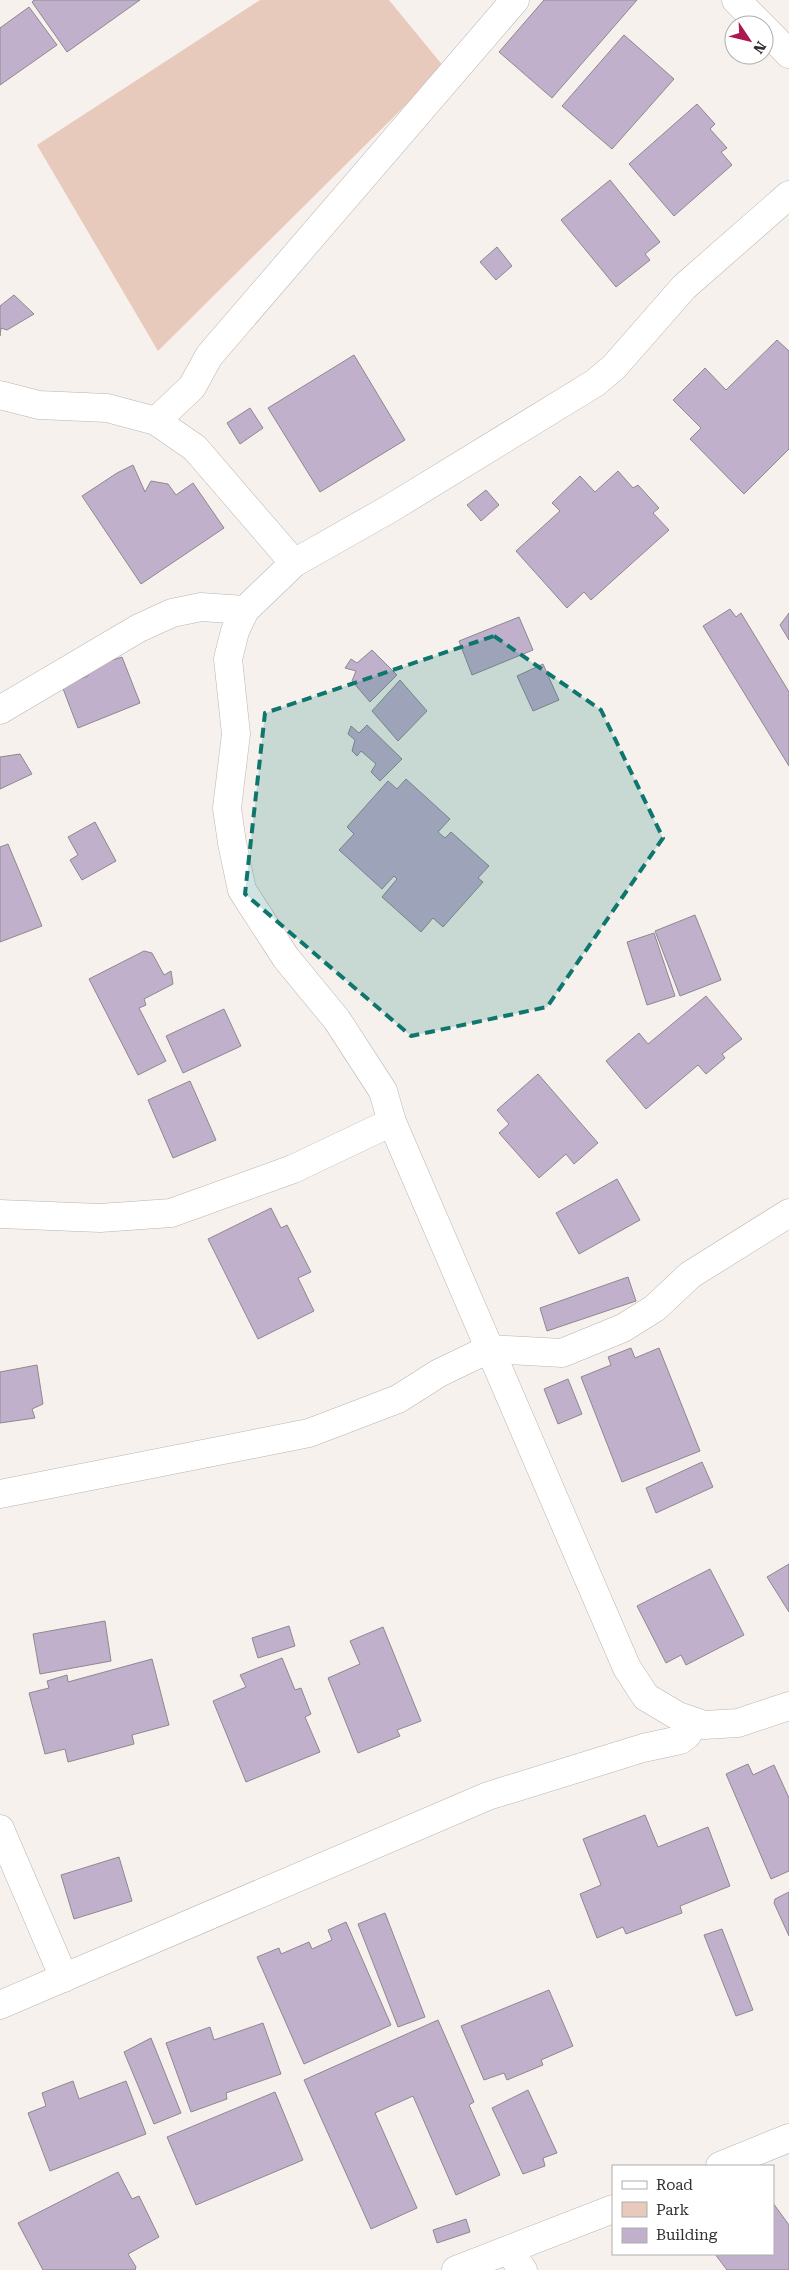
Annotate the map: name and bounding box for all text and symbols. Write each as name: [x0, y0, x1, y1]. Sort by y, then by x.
north arrow: [724, 15, 774, 65]
text: N: [750, 38, 769, 57]
legend: [612, 2165, 774, 2255]
text: Road: [656, 2176, 693, 2194]
text: Park: [656, 2201, 690, 2219]
text: Building: [656, 2226, 718, 2244]

